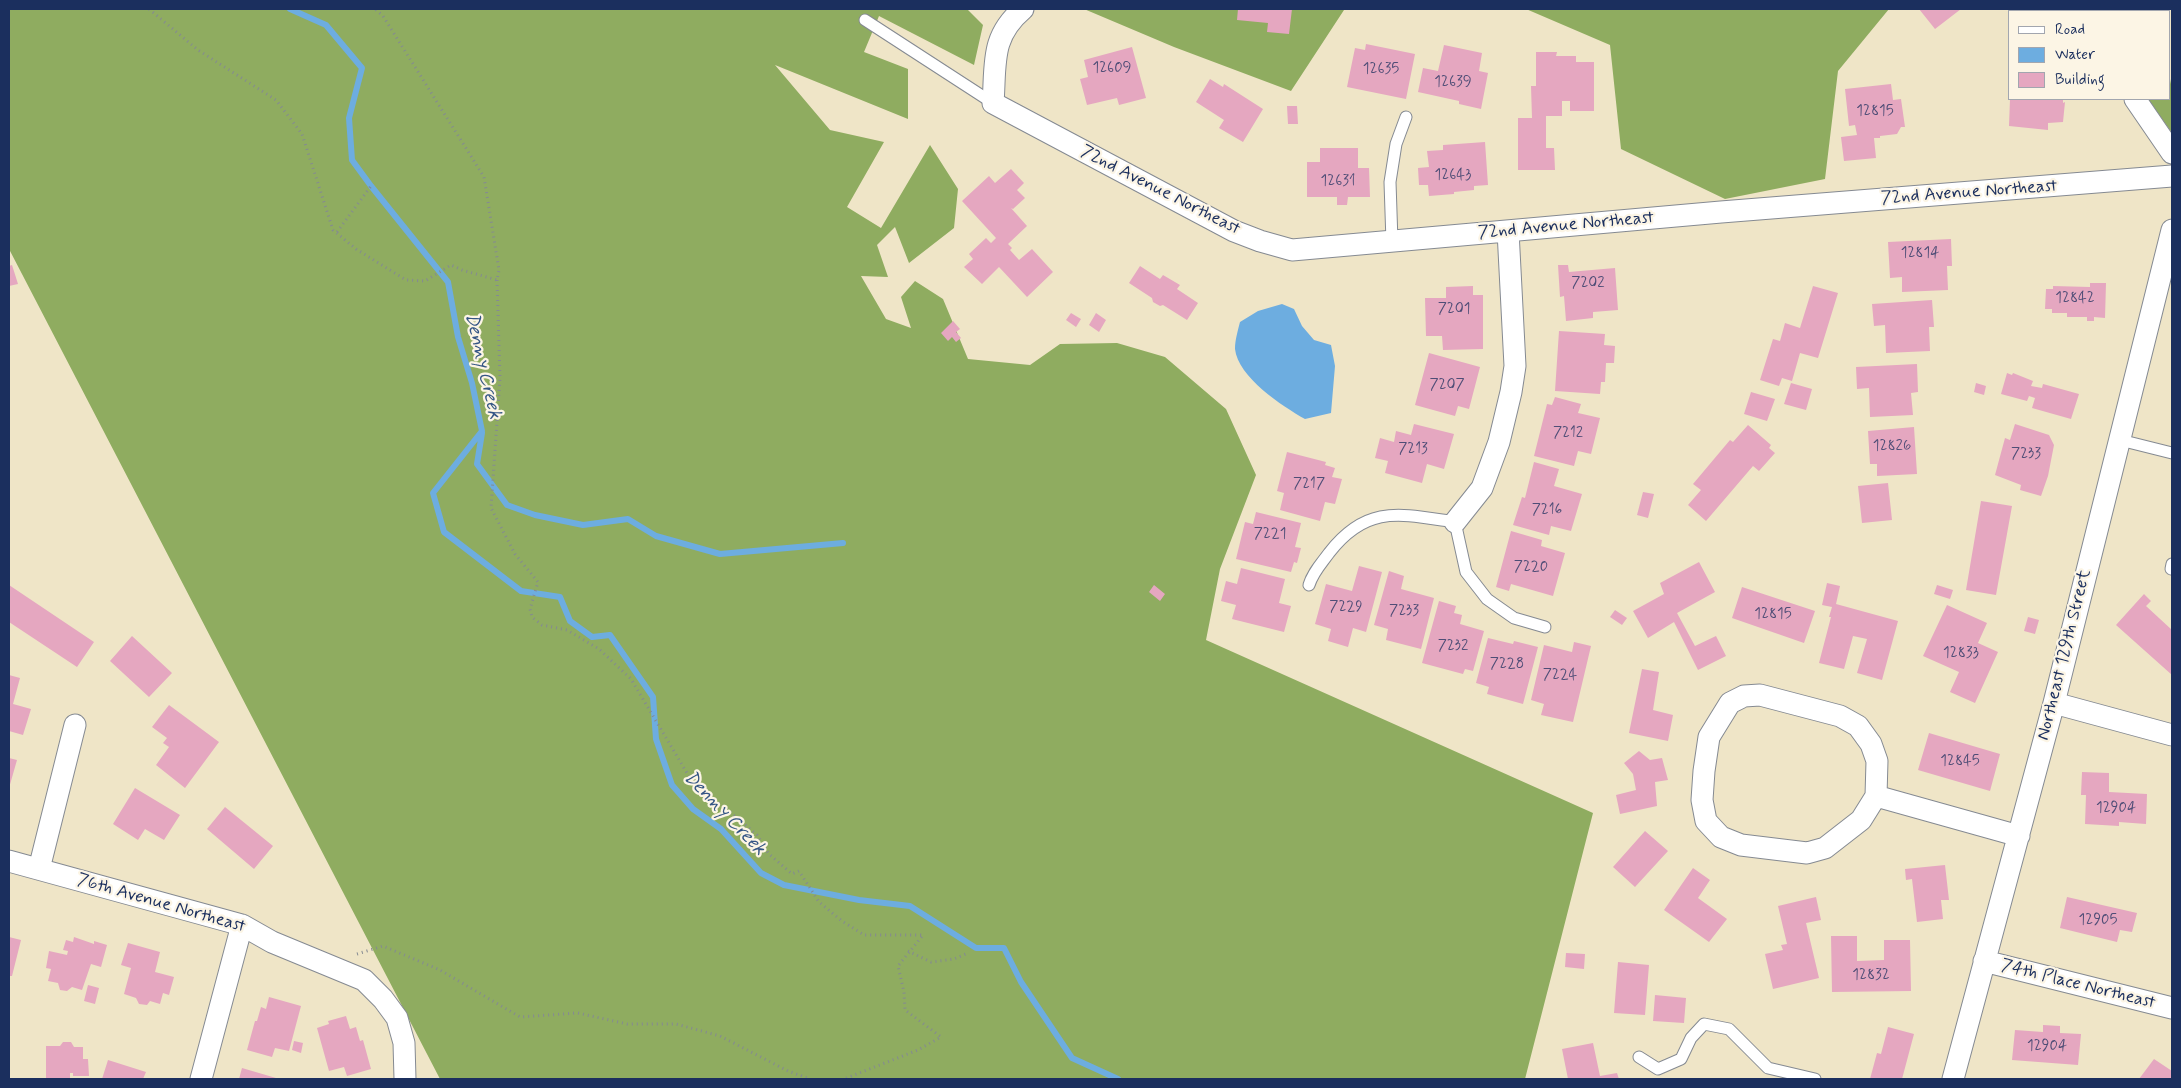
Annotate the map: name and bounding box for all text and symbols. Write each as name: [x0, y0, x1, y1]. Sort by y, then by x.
legend: [2008, 10, 2171, 100]
text: Road: [2055, 20, 2085, 40]
text: Water: [2055, 45, 2095, 65]
house number: 12609: [1092, 60, 1132, 78]
house number: 12635: [1363, 61, 1399, 79]
text: Building: [2055, 70, 2105, 90]
house number: 12639: [1434, 74, 1472, 92]
house number: 12815: [1856, 103, 1894, 121]
street label: 72nd Avenue Northeast: [1076, 141, 1244, 241]
house number: 12643: [1435, 167, 1471, 185]
house number: 12631: [1321, 173, 1355, 191]
street label: 72nd Avenue Northeast: [1880, 176, 2058, 210]
street label: 72nd Avenue Northeast: [1477, 208, 1655, 244]
house number: 12814: [1901, 245, 1939, 263]
house number: 7202: [1571, 275, 1605, 293]
house number: 12842: [2055, 290, 2095, 308]
house number: 7201: [1438, 301, 1470, 319]
water label: Denny Creek: [459, 311, 505, 421]
house number: 7207: [1429, 377, 1465, 395]
house number: 7212: [1553, 425, 1583, 443]
house number: 12826: [1873, 438, 1911, 456]
house number: 7213: [1398, 441, 1428, 459]
house number: 7233: [2011, 446, 2041, 464]
house number: 7217: [1293, 476, 1325, 494]
house number: 7216: [1532, 502, 1562, 520]
house number: 7221: [1254, 526, 1286, 544]
house number: 7220: [1514, 559, 1548, 577]
street label: Northeast 129th Street: [2033, 567, 2097, 743]
house number: 7229: [1329, 599, 1363, 617]
house number: 7233: [1389, 603, 1419, 621]
house number: 12815: [1754, 606, 1792, 624]
house number: 7232: [1438, 638, 1468, 656]
house number: 12833: [1943, 645, 1979, 663]
house number: 7228: [1490, 656, 1524, 674]
house number: 7224: [1543, 667, 1577, 685]
house number: 12845: [1940, 753, 1980, 771]
water label: Denny Creek: [678, 767, 770, 861]
house number: 12904: [2096, 800, 2136, 818]
street label: 76th Avenue Northeast: [74, 870, 248, 938]
house number: 12905: [2079, 912, 2117, 930]
street label: 74th Place Northeast: [1999, 955, 2157, 1015]
house number: 12832: [1852, 967, 1890, 985]
house number: 12904: [2027, 1038, 2067, 1056]

